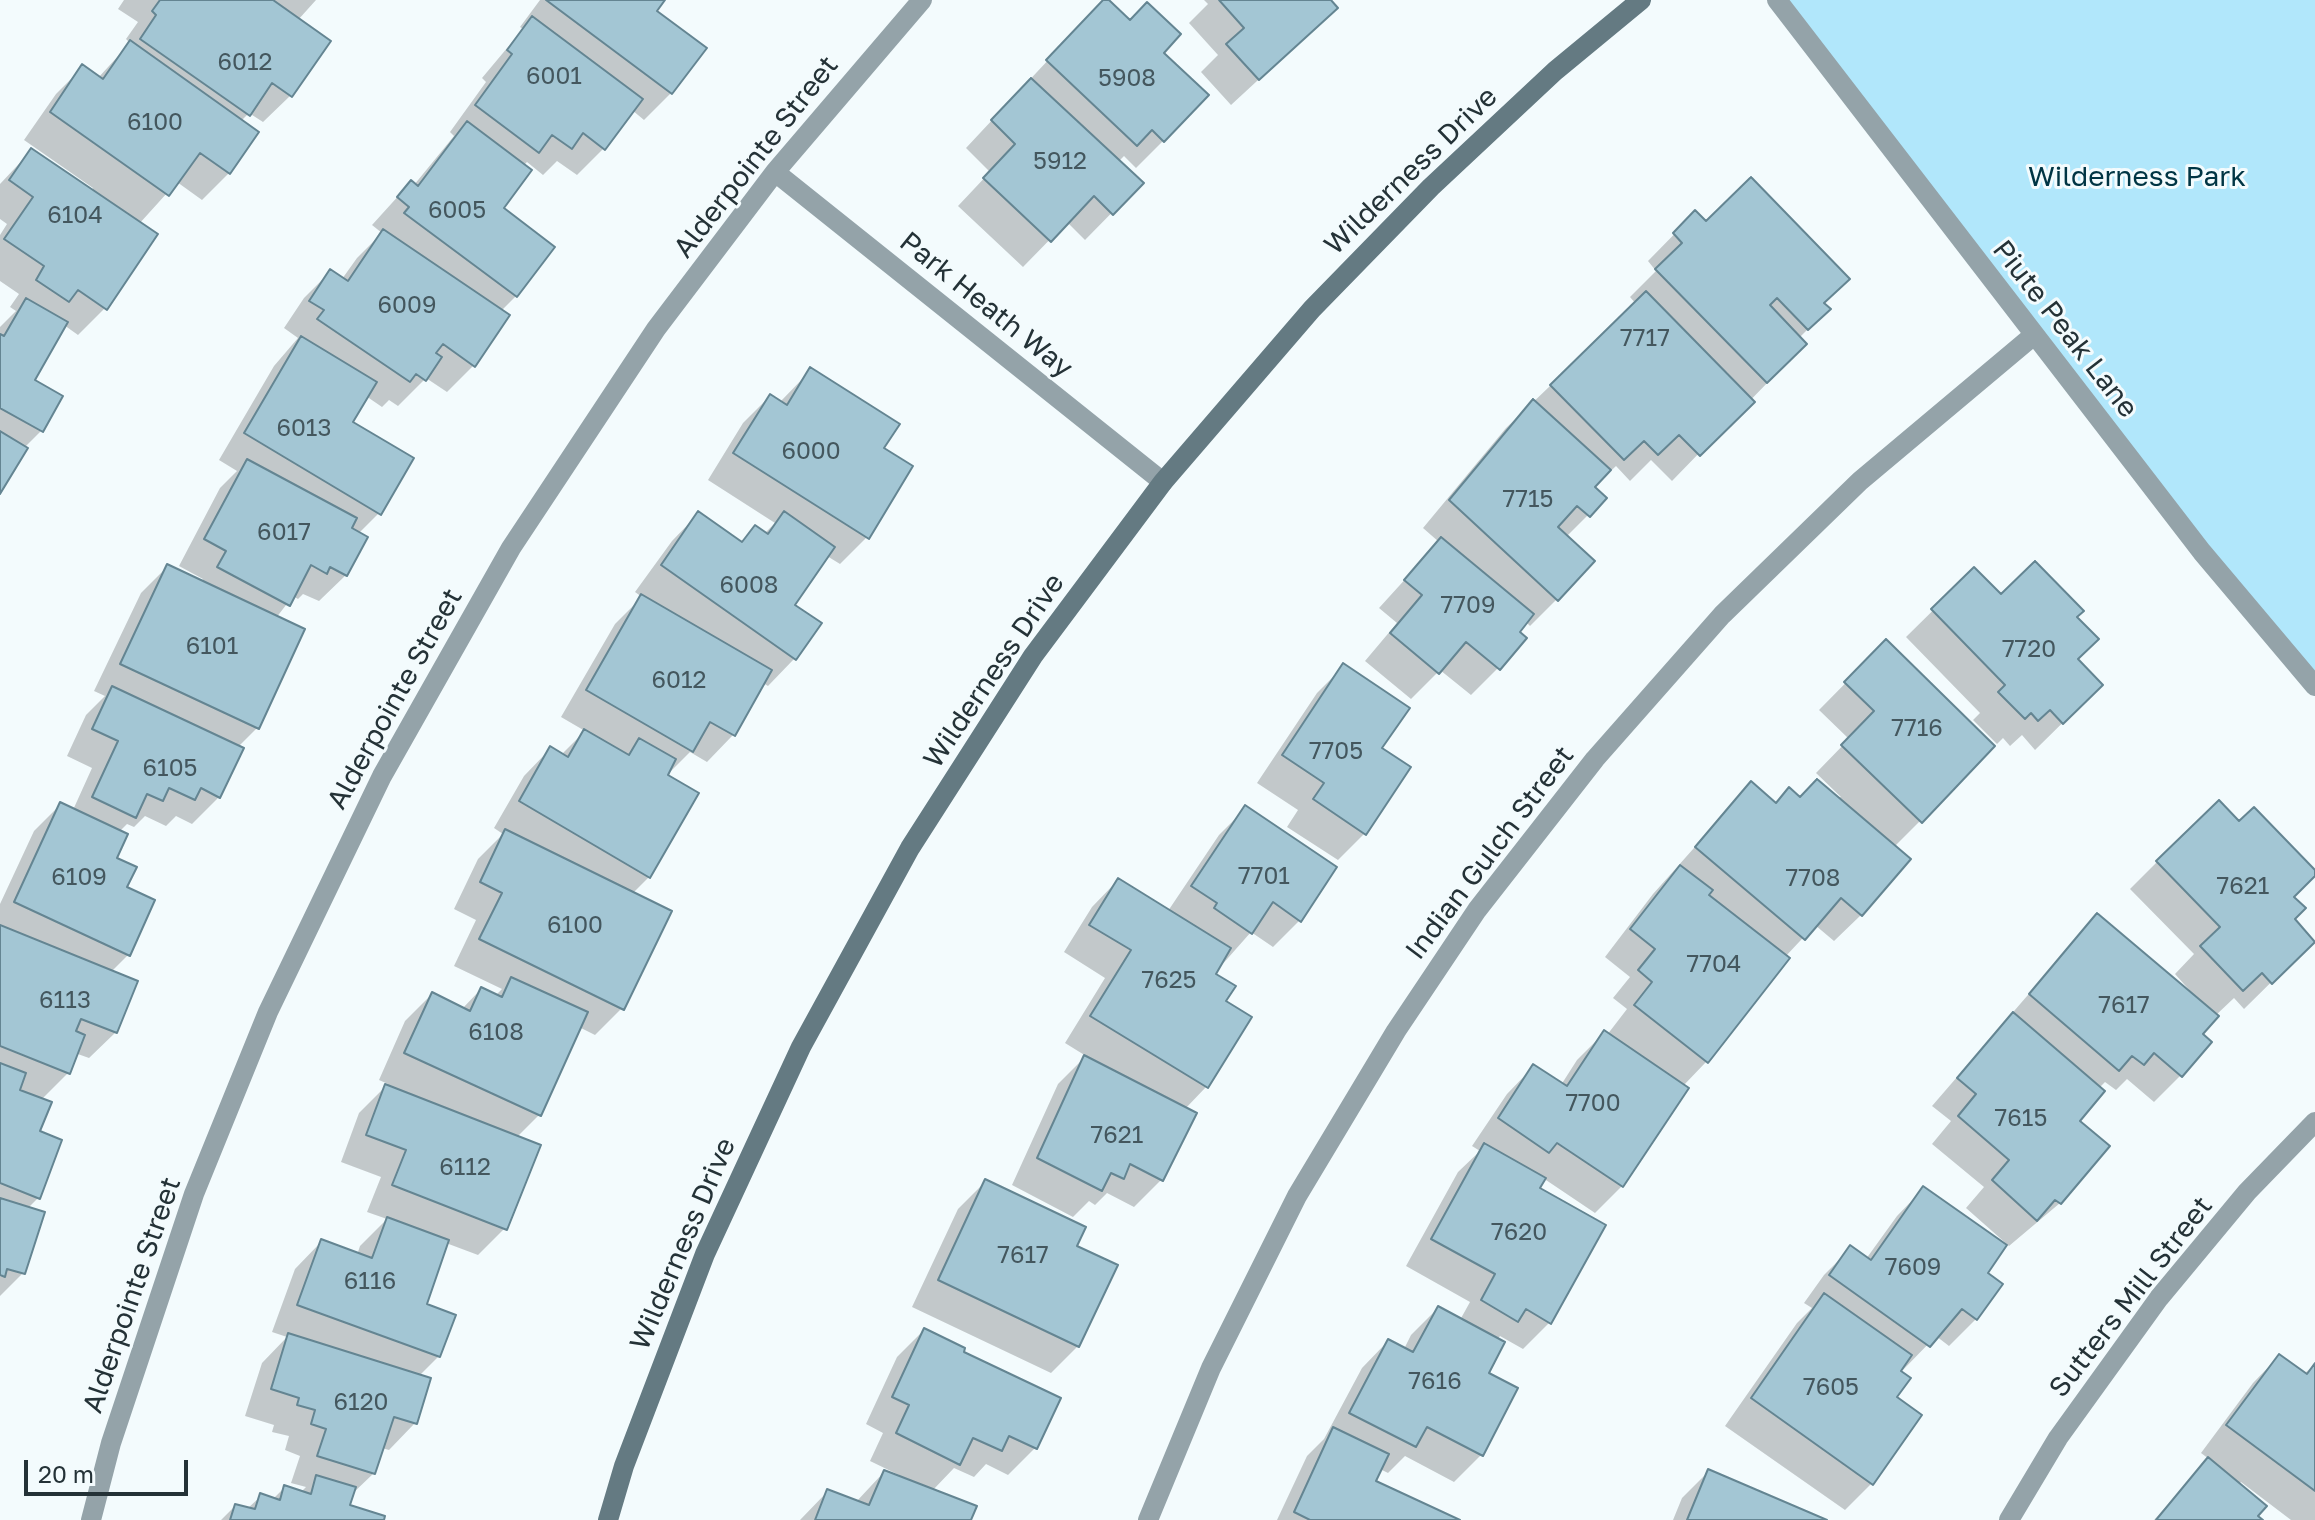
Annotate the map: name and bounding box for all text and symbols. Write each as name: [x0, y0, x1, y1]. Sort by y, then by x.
house number: 6012: [218, 48, 272, 76]
street label: Alderpointe Street: [667, 49, 845, 265]
house number: 6001: [526, 62, 582, 90]
house number: 5908: [1098, 64, 1156, 92]
street label: Wilderness Drive: [1318, 80, 1504, 262]
house number: 6100: [127, 108, 183, 136]
house number: 5912: [1033, 147, 1087, 175]
park label: Wilderness Park: [2028, 160, 2246, 194]
house number: 6005: [428, 196, 486, 224]
house number: 6104: [47, 201, 103, 229]
street label: Park Heath Way: [893, 225, 1079, 385]
street label: Piute Peak Lane: [1985, 234, 2145, 424]
house number: 6009: [378, 291, 436, 319]
house number: 7717: [1620, 324, 1670, 352]
house number: 6013: [276, 414, 332, 442]
house number: 6000: [781, 437, 841, 465]
house number: 7715: [1503, 485, 1553, 513]
house number: 6017: [257, 518, 311, 546]
street label: Wilderness Drive: [917, 568, 1071, 774]
house number: 6008: [720, 571, 778, 599]
street label: Alderpointe Street: [320, 583, 470, 815]
house number: 7709: [1441, 591, 1495, 619]
house number: 6101: [186, 632, 238, 660]
house number: 7720: [2002, 635, 2056, 663]
house number: 6012: [652, 666, 706, 694]
house number: 7716: [1891, 714, 1943, 742]
house number: 7705: [1309, 737, 1363, 765]
street label: Indian Gulch Street: [1399, 740, 1581, 966]
house number: 6105: [143, 754, 197, 782]
house number: 7701: [1238, 862, 1290, 890]
house number: 6109: [51, 863, 107, 891]
house number: 7708: [1786, 864, 1840, 892]
house number: 7621: [2217, 872, 2269, 900]
house number: 6100: [547, 911, 603, 939]
house number: 7704: [1687, 950, 1741, 978]
house number: 7625: [1141, 966, 1197, 994]
house number: 6113: [39, 986, 91, 1014]
house number: 7617: [2098, 991, 2150, 1019]
house number: 6108: [468, 1018, 524, 1046]
house number: 7700: [1565, 1089, 1621, 1117]
house number: 7615: [1995, 1104, 2047, 1132]
house number: 7621: [1091, 1121, 1143, 1149]
street label: Wilderness Drive: [623, 1133, 743, 1355]
house number: 6112: [439, 1153, 491, 1181]
street label: Alderpointe Street: [76, 1173, 188, 1417]
street label: Sutters Mill Street: [2042, 1190, 2220, 1404]
house number: 7620: [1491, 1218, 1547, 1246]
house number: 7617: [997, 1241, 1049, 1269]
house number: 7609: [1885, 1253, 1941, 1281]
house number: 6116: [344, 1267, 396, 1295]
house number: 7616: [1408, 1367, 1462, 1395]
house number: 7605: [1803, 1373, 1859, 1401]
house number: 6120: [334, 1388, 388, 1416]
scale bar: [28, 1444, 192, 1494]
text: 20 m: [38, 1459, 94, 1488]

